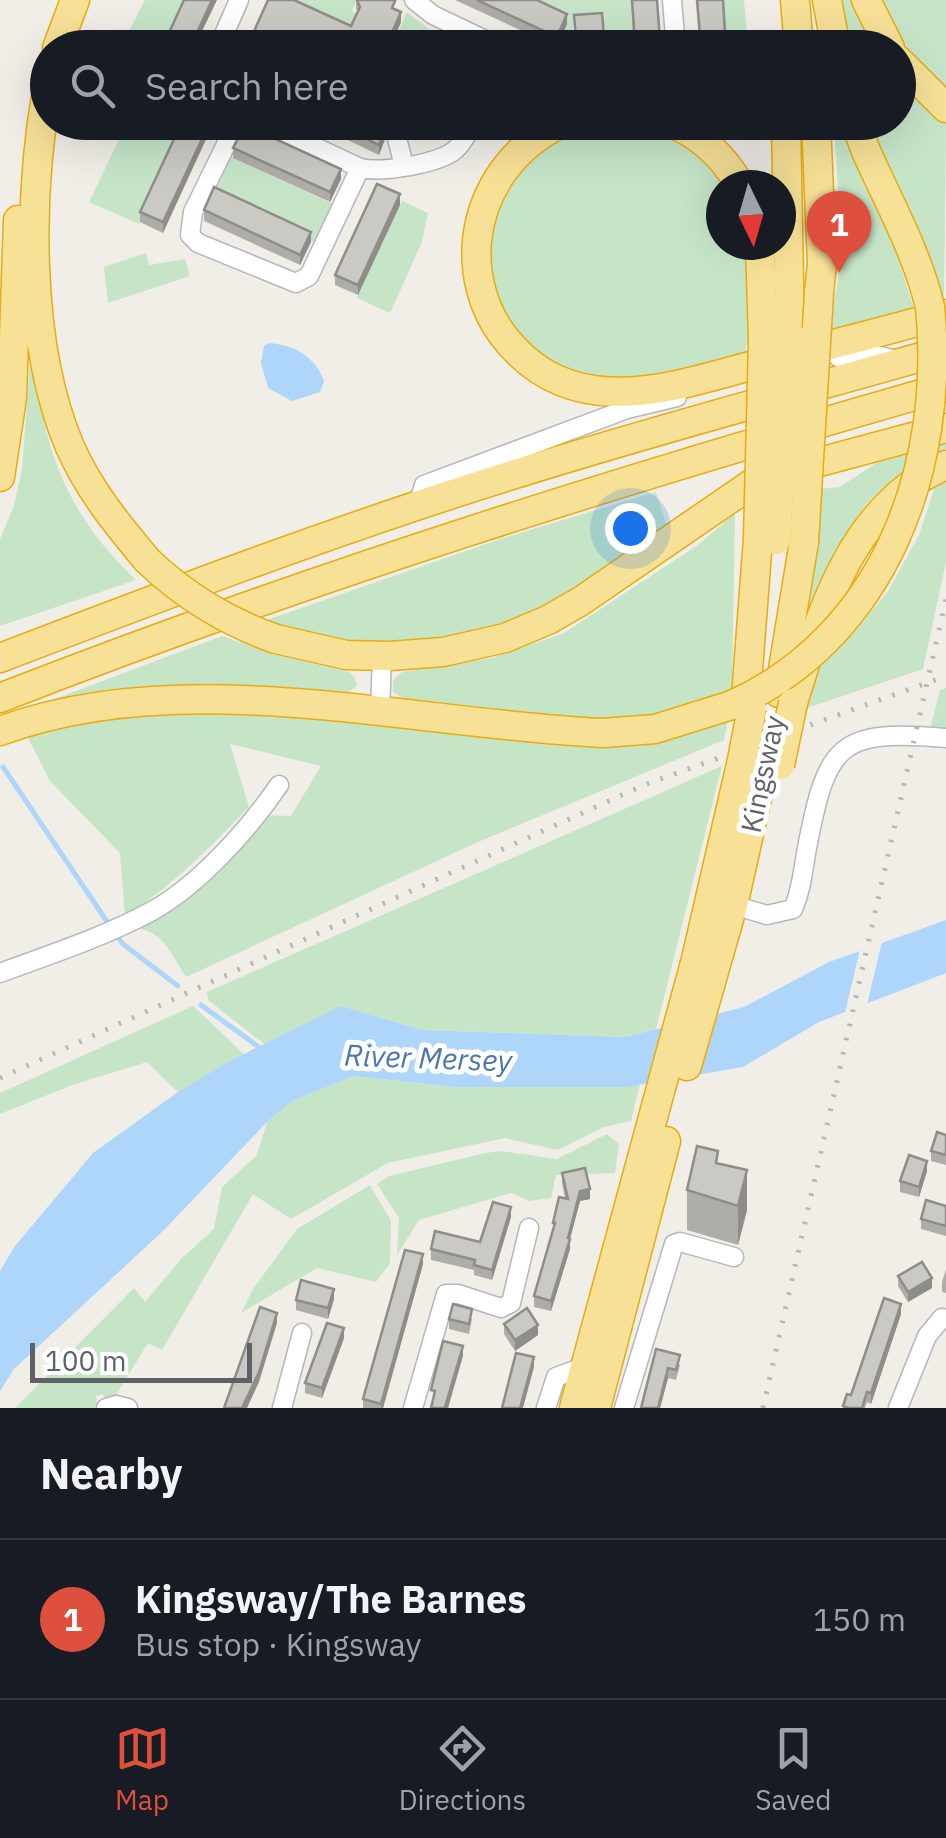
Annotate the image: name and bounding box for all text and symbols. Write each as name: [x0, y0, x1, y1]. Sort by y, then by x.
search box: [30, 30, 916, 140]
icon: search: [65, 58, 120, 113]
text: Search here: [145, 61, 349, 110]
north arrow: [706, 170, 796, 260]
pin: 1: [806, 190, 872, 273]
your location: [605, 503, 656, 554]
street label: Kingsway: [732, 712, 792, 836]
water label: River Mersey: [343, 1035, 514, 1079]
scale bar: [30, 1338, 252, 1382]
text: 100 m: [45, 1342, 126, 1379]
text: Nearby: [40, 1446, 182, 1501]
text: Kingsway/The Barnes: [135, 1574, 526, 1623]
text: 1: [63, 1598, 82, 1640]
text: 150 m: [813, 1598, 906, 1640]
text: Bus stop · Kingsway: [135, 1623, 422, 1665]
tab: Map: [115, 1721, 170, 1818]
tab: Directions: [399, 1721, 526, 1818]
tab: Saved: [755, 1721, 831, 1818]

